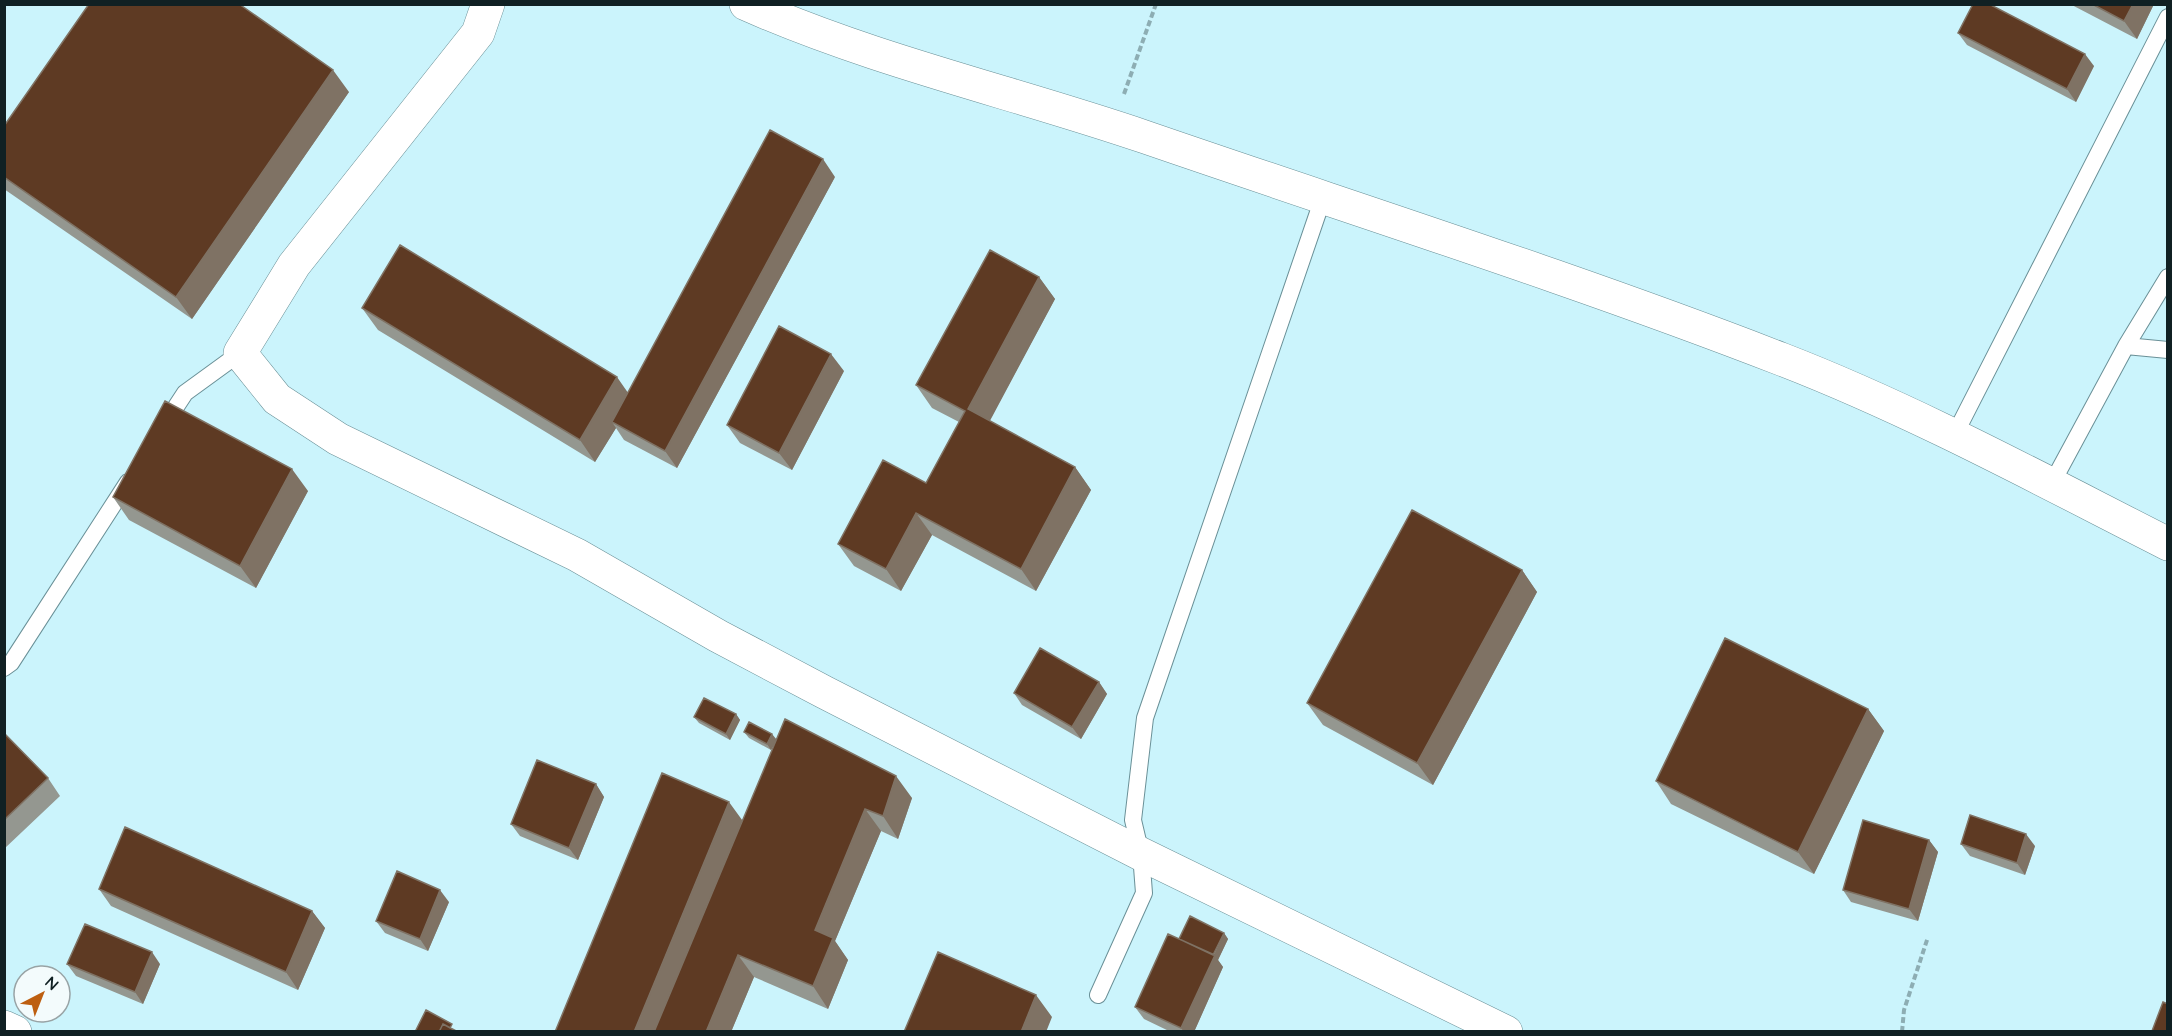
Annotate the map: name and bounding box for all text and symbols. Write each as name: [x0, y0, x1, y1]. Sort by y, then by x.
north arrow: [12, 964, 72, 1024]
text: N: [41, 971, 63, 994]

